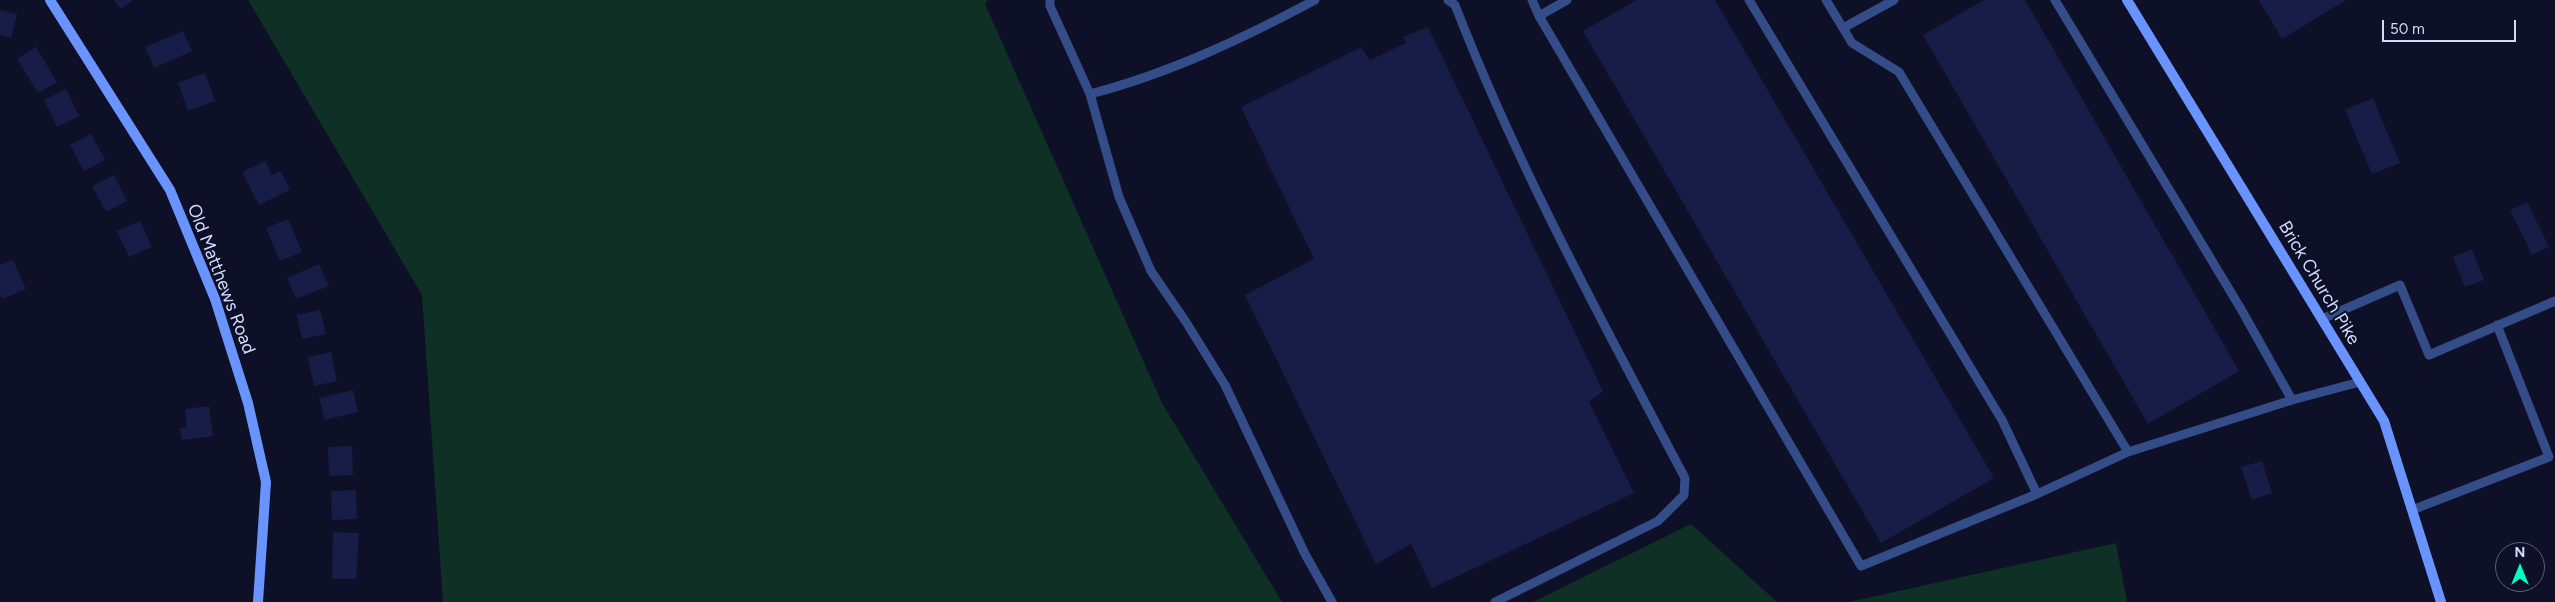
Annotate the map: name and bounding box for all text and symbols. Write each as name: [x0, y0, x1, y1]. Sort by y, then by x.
scale bar: [2385, 10, 2519, 42]
text: 50 m: [2390, 20, 2425, 38]
street label: Old Matthews Road: [182, 201, 260, 357]
street label: Brick Church Pike: [2274, 217, 2364, 349]
north arrow: [2495, 542, 2545, 592]
text: N: [2515, 544, 2525, 561]

